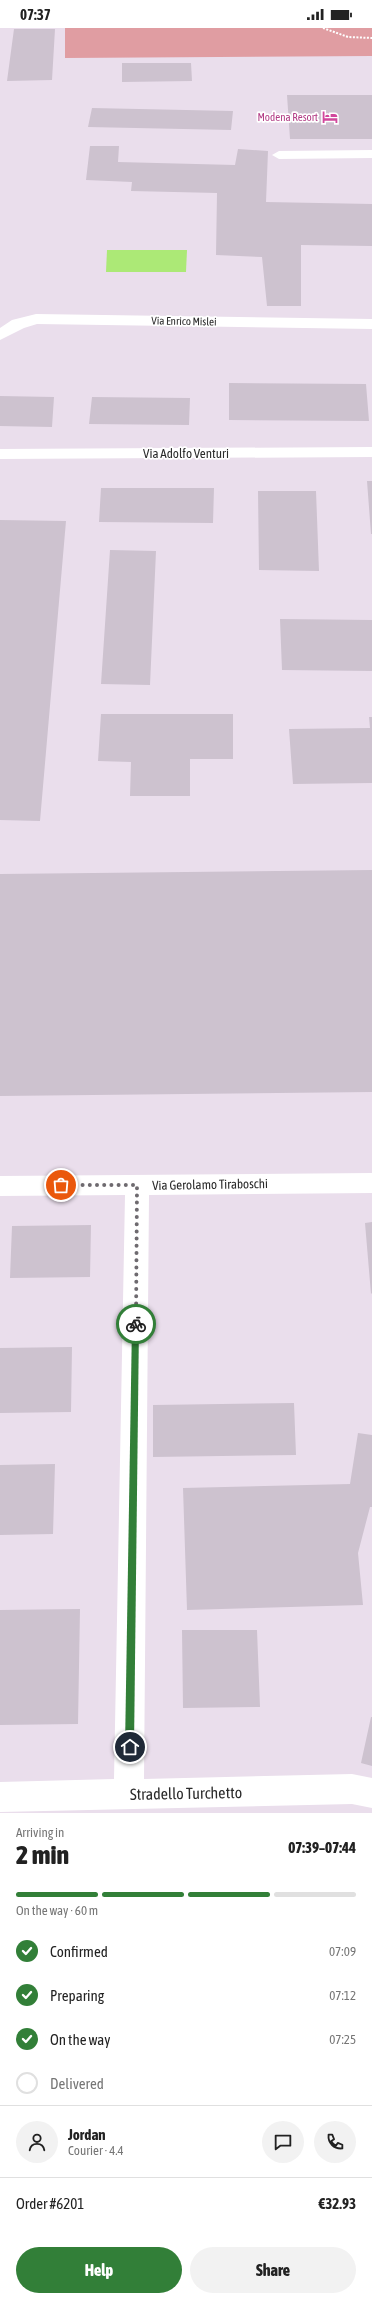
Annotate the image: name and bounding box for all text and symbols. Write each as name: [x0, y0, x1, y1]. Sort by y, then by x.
text: 07:37: [20, 6, 51, 23]
hotel icon: Modena Resort: [321, 108, 339, 126]
place label: Modena Resort: [257, 111, 318, 123]
street label: Via Enrico Mislei: [151, 314, 217, 328]
street label: Via Adolfo Venturi: [143, 446, 229, 461]
pin: [44, 1168, 78, 1202]
icon: bag: [50, 1174, 72, 1196]
street label: Via Gerolamo Tiraboschi: [152, 1176, 268, 1193]
courier: [116, 1304, 156, 1344]
icon: bike: [125, 1313, 147, 1335]
pin: [113, 1730, 147, 1764]
icon: home: [119, 1736, 141, 1758]
street label: Stradello Turchetto: [130, 1783, 242, 1803]
text: Arriving in: [16, 1825, 64, 1840]
text: 07:39–07:44: [288, 1839, 356, 1856]
text: 2 min: [16, 1840, 69, 1870]
text: On the way · 60 m: [16, 1903, 98, 1918]
icon: check: [16, 1940, 38, 1962]
text: Confirmed: [50, 1943, 108, 1960]
text: 07:09: [329, 1944, 356, 1959]
icon: check: [16, 1984, 38, 2006]
text: Preparing: [50, 1987, 104, 2004]
text: 07:12: [329, 1988, 356, 2003]
icon: check: [16, 2028, 38, 2050]
text: On the way: [50, 2031, 111, 2048]
text: 07:25: [329, 2032, 356, 2047]
text: Delivered: [50, 2075, 104, 2092]
button: person: [16, 2121, 58, 2163]
button: chat: [262, 2121, 304, 2163]
button: phone: [314, 2121, 356, 2163]
text: Jordan: [68, 2126, 106, 2143]
text: Courier · 4.4: [68, 2143, 124, 2158]
text: Order #6201: [16, 2195, 84, 2212]
text: €32.93: [318, 2195, 356, 2212]
button: Help: [16, 2247, 182, 2293]
button: Share: [190, 2247, 356, 2293]

